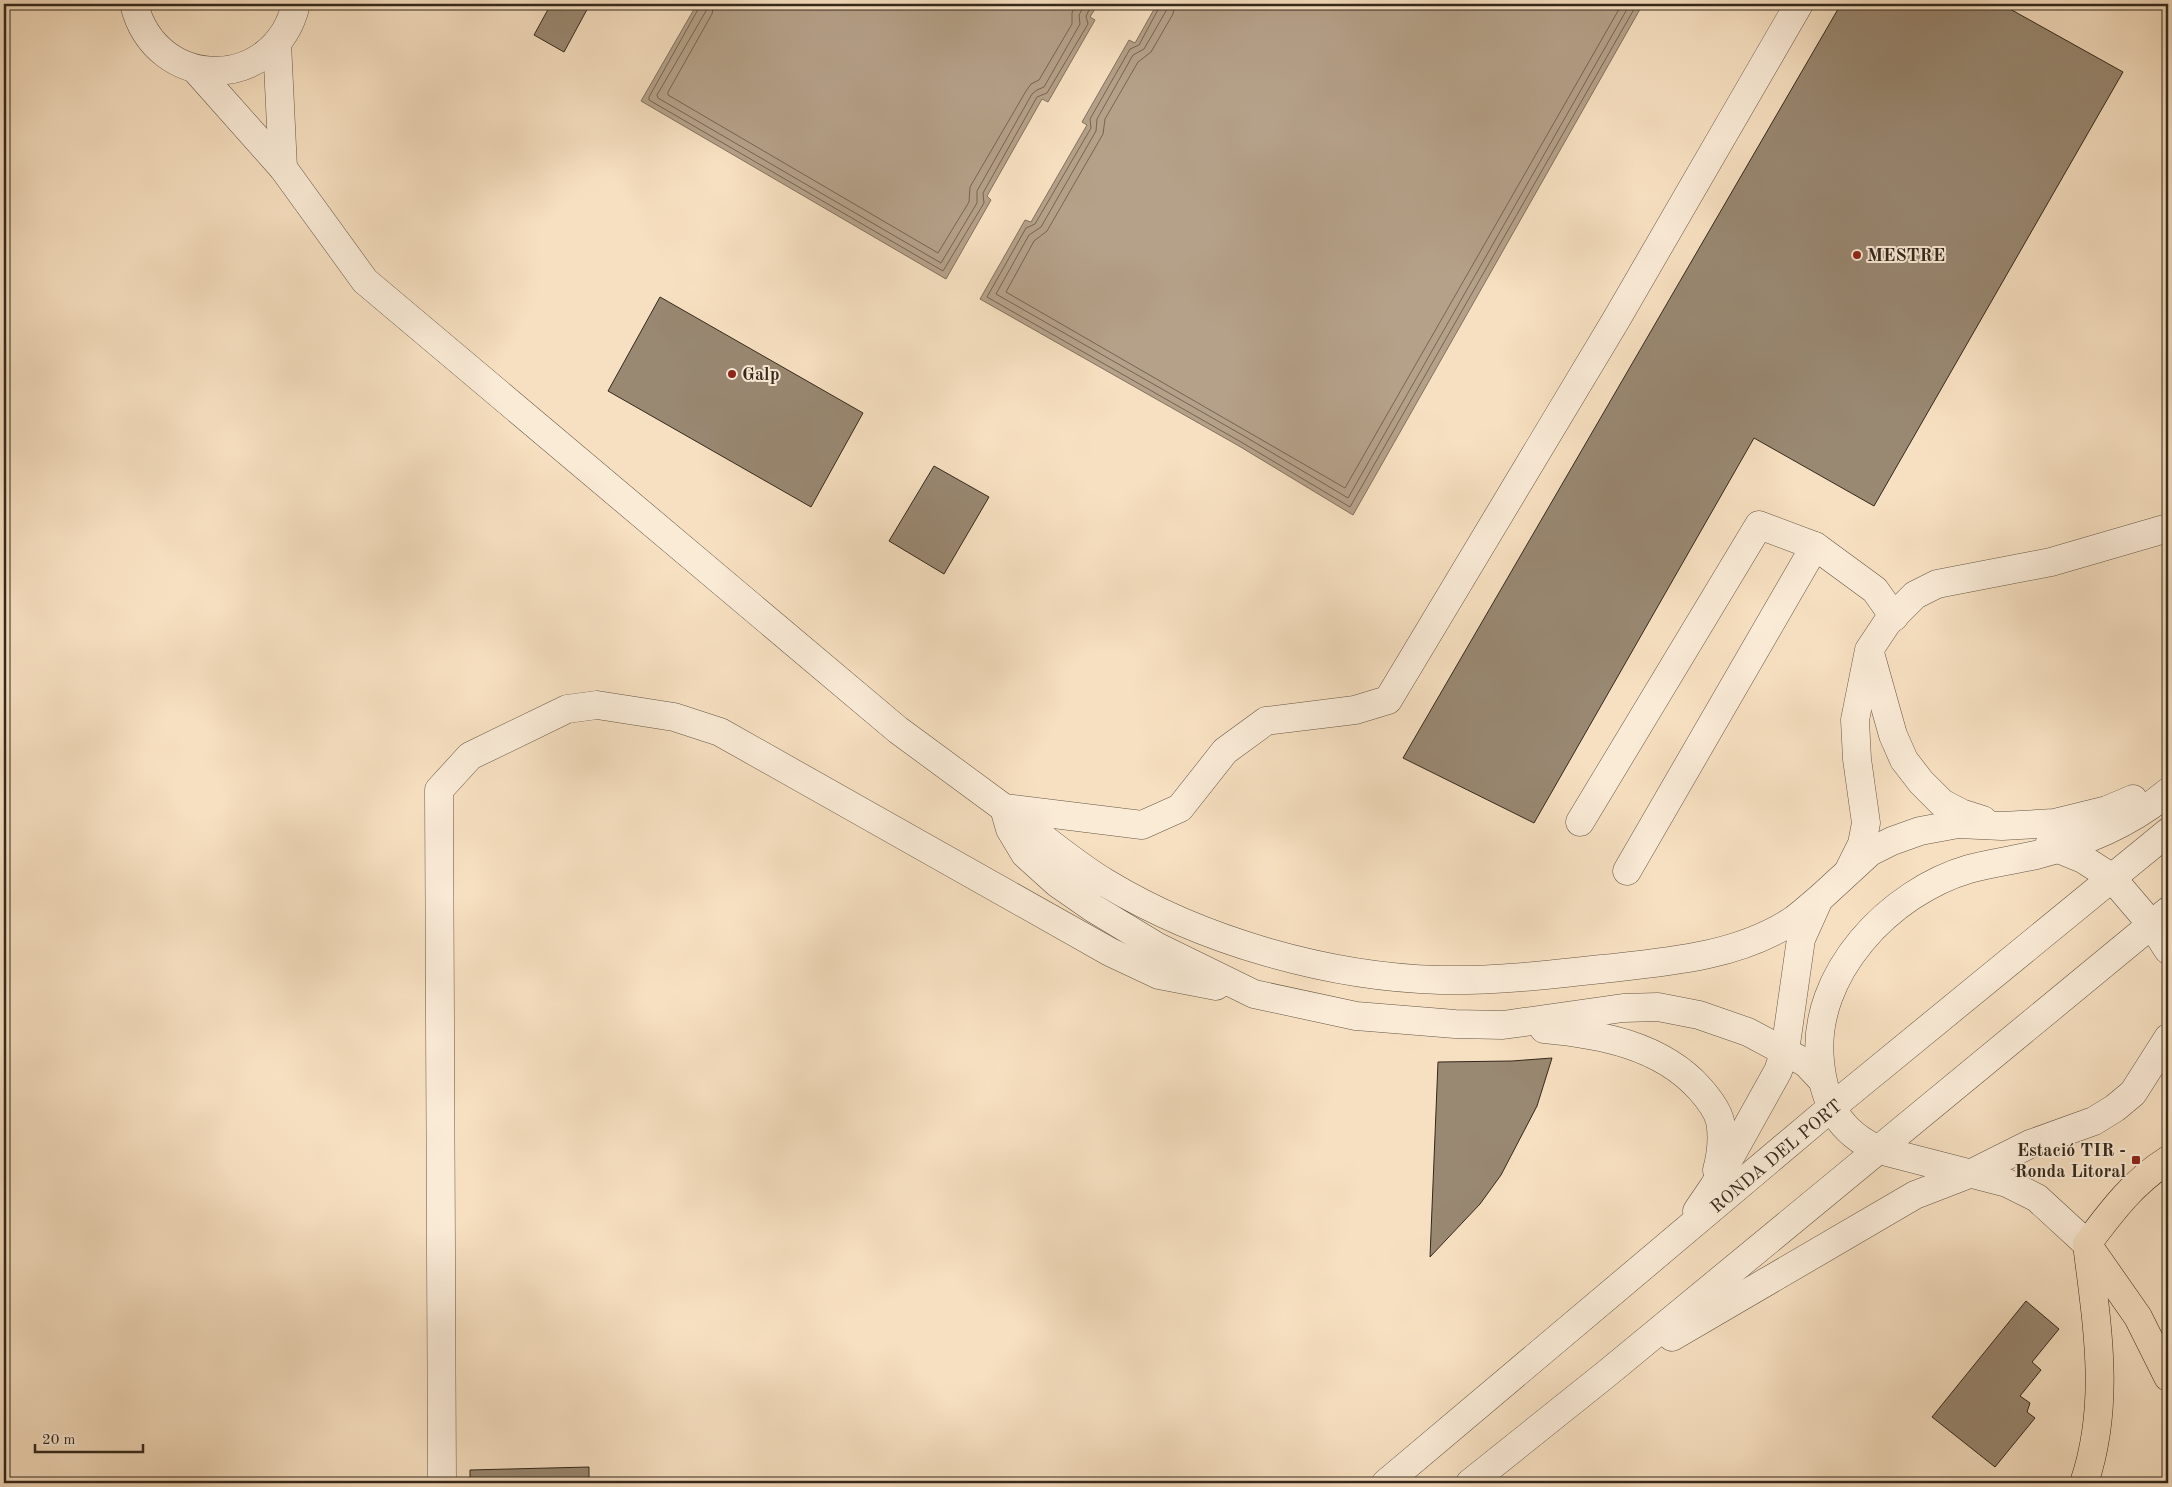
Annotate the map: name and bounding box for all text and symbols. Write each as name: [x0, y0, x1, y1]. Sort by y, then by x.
place label: MESTRE: [1867, 247, 1945, 265]
marker: MESTRE: [1851, 249, 1863, 261]
place label: Galp: [742, 366, 779, 384]
marker: Galp: [726, 368, 738, 380]
street label: RONDA DEL PORT: [1708, 1097, 1846, 1217]
place label: Estació TIR - Ronda Litoral: [2014, 1142, 2126, 1181]
marker: Estació TIR - Ronda Litoral: [2130, 1154, 2142, 1166]
scale bar: [35, 1422, 142, 1454]
text: 20 m: [42, 1433, 76, 1448]

